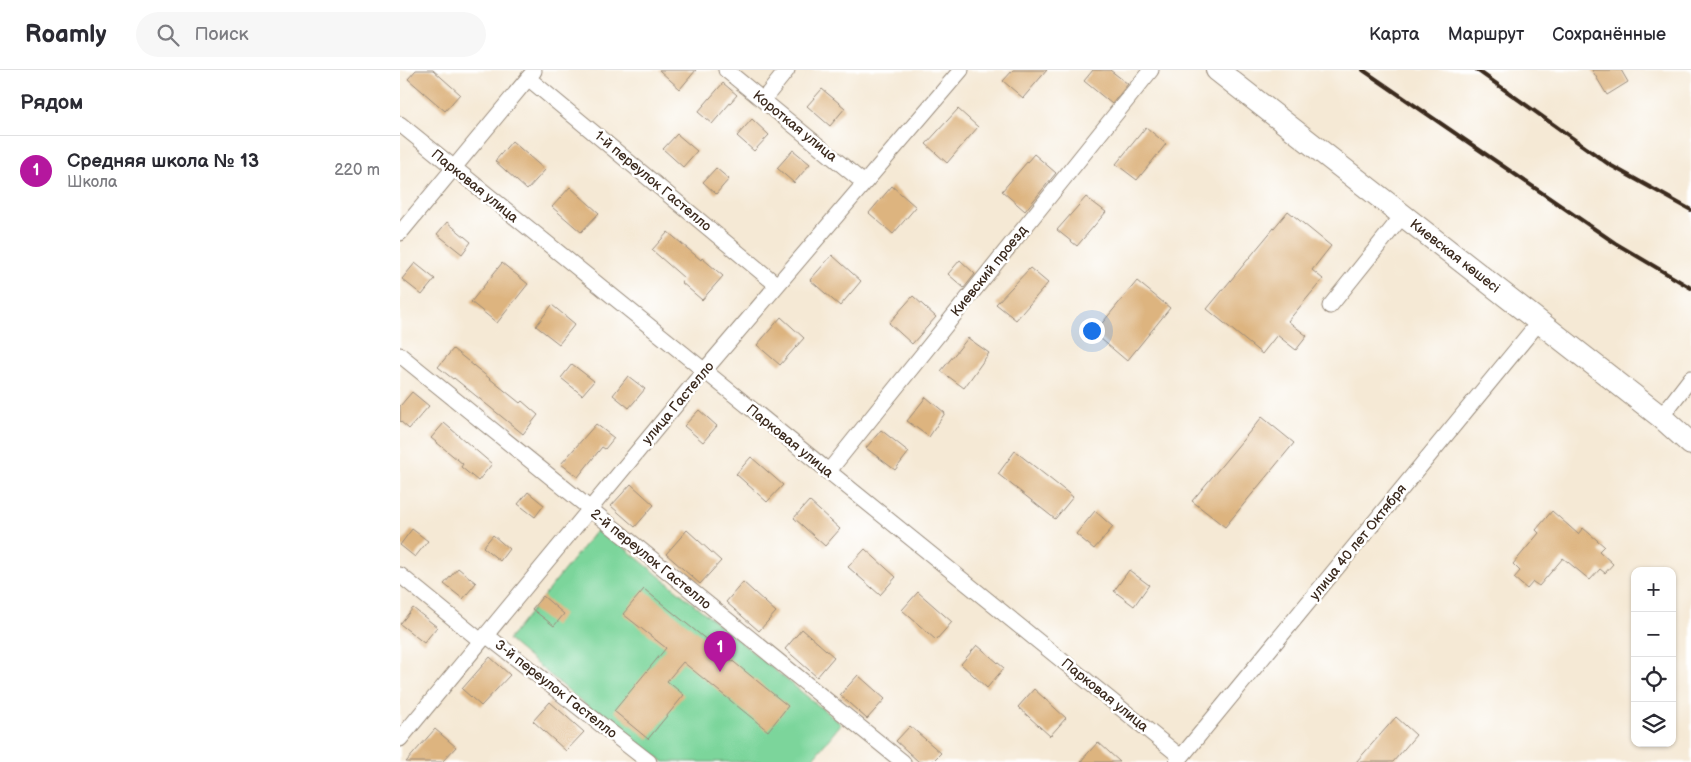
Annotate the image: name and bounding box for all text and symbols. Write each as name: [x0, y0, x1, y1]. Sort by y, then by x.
search box: [136, 12, 486, 57]
text: Roamly: [25, 20, 106, 49]
icon: search: [154, 21, 182, 49]
text: Поиск: [194, 23, 249, 46]
text: Карта: [1369, 24, 1420, 45]
text: Маршрут: [1448, 24, 1524, 45]
text: Сохранённые: [1552, 24, 1666, 45]
street label: Короткая улица: [749, 87, 841, 166]
text: Рядом: [20, 90, 83, 115]
street label: 1-й переулок Гастелло: [591, 127, 715, 235]
street label: Парковая улица: [428, 146, 523, 227]
text: Средняя школа № 13: [67, 150, 259, 173]
text: 1: [33, 161, 39, 180]
text: 220 m: [334, 161, 380, 180]
text: Школа: [67, 173, 117, 192]
street label: Киевская көшесі: [1407, 216, 1503, 296]
street label: Киевский проезд: [947, 222, 1031, 320]
your location: [1079, 318, 1105, 344]
street label: улица Гастелло: [638, 358, 718, 448]
street label: Парковая улица: [743, 401, 838, 482]
street label: улица 40 лет Октября: [1306, 480, 1410, 603]
street label: 2-й переулок Гастелло: [587, 505, 715, 613]
map controls: [1631, 567, 1676, 747]
button: +: [1631, 567, 1676, 612]
button: −: [1631, 612, 1676, 657]
pin: 1: [704, 631, 736, 672]
street label: 3-й переулок Гастелло: [491, 636, 621, 742]
street label: Парковая улица: [1058, 655, 1153, 736]
button: locate: [1631, 657, 1676, 702]
button: layers: [1631, 702, 1676, 747]

